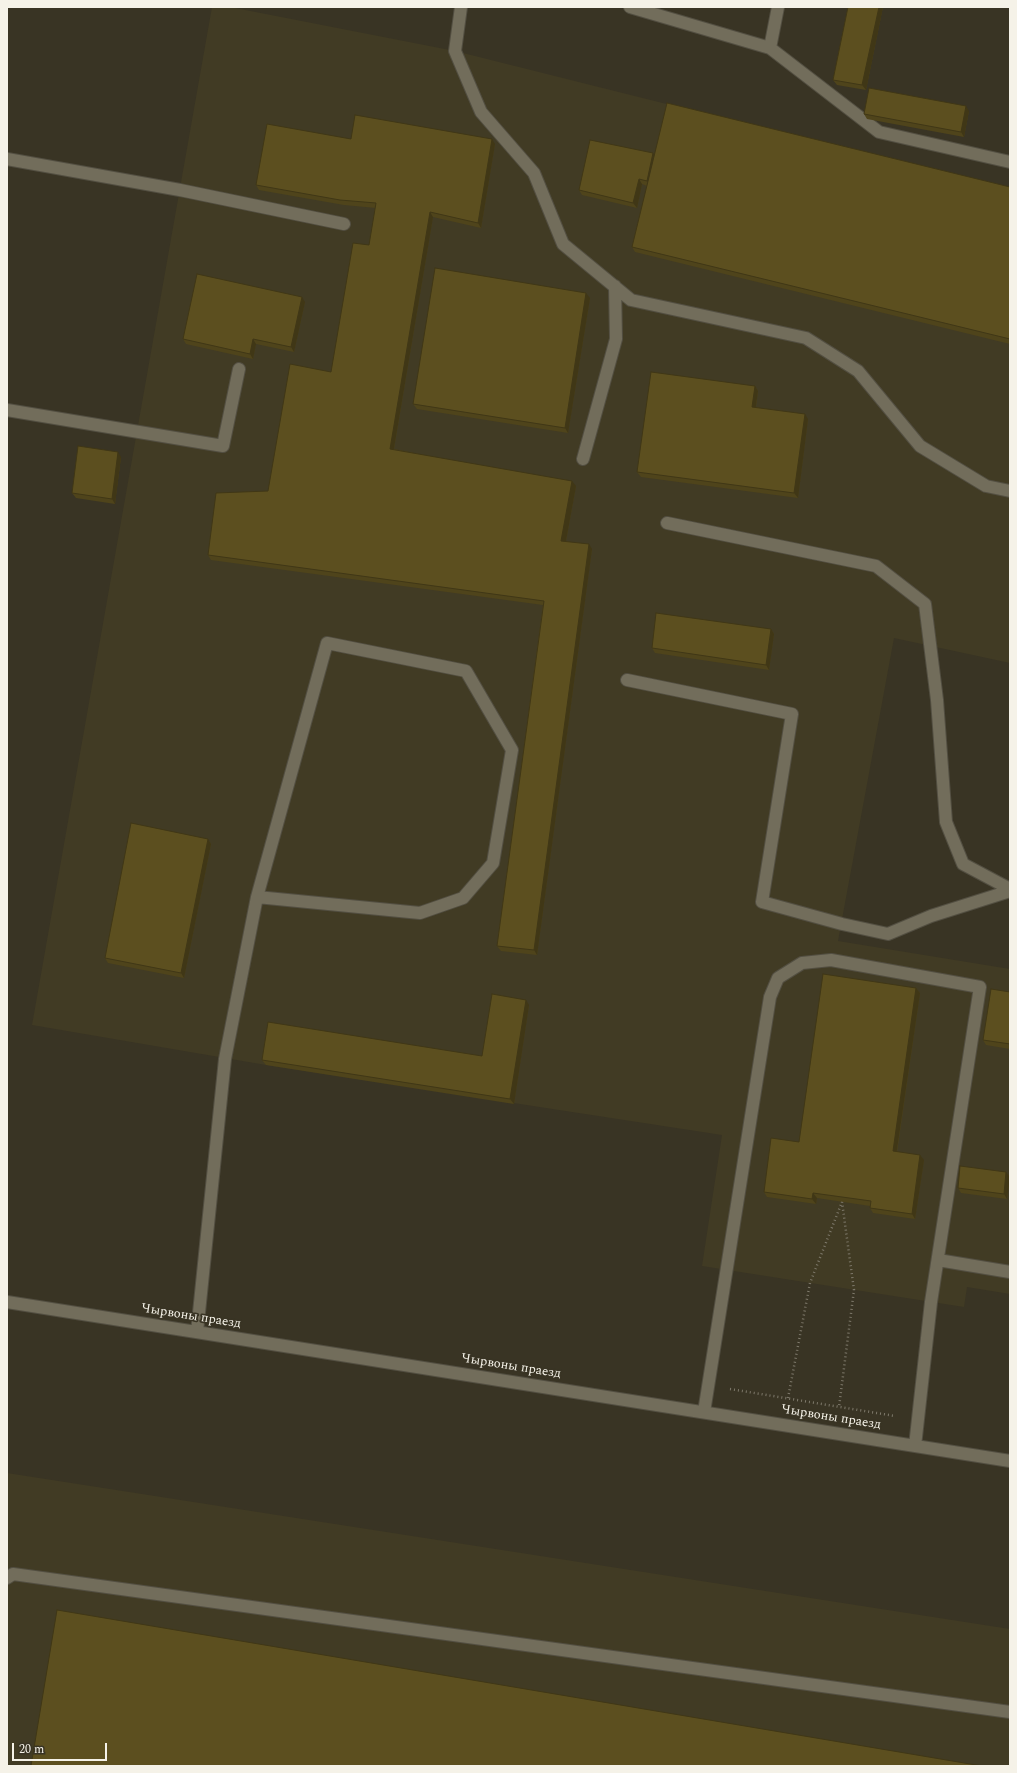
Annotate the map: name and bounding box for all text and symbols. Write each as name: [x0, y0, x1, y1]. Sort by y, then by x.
street label: Чырвоны праезд: [140, 1301, 242, 1333]
street label: Чырвоны праезд: [460, 1351, 562, 1383]
street label: Чырвоны праезд: [780, 1402, 882, 1434]
scale bar: [14, 1735, 109, 1761]
text: 20 m: [19, 1740, 44, 1759]

